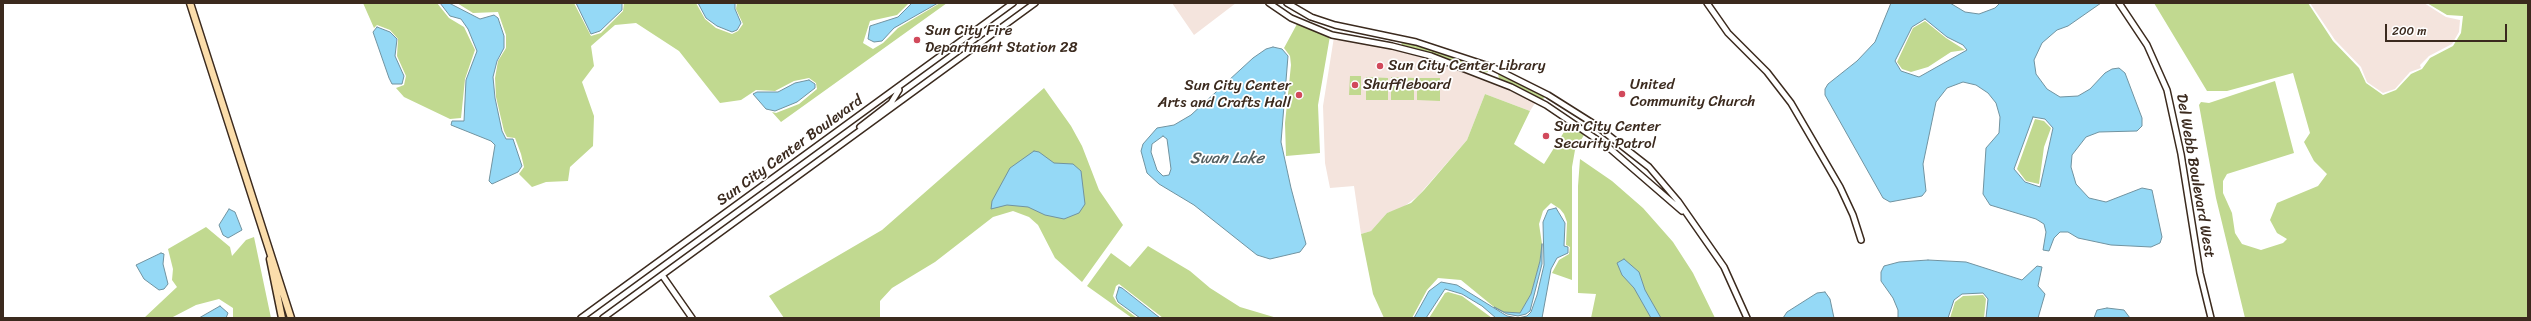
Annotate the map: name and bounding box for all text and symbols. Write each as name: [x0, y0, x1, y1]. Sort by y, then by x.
scale bar: [2387, 16, 2509, 42]
text: 200 m: [2392, 20, 2426, 42]
place label: Sun City Fire Department Station 28: [925, 22, 1077, 57]
marker: Sun City Fire Department Station 28: [912, 35, 922, 45]
place label: Sun City Center Library: [1388, 57, 1546, 75]
marker: Sun City Center Library: [1375, 61, 1385, 71]
place label: Shuffleboard: [1363, 76, 1451, 94]
place label: United Community Church: [1630, 76, 1755, 111]
place label: Sun City Center Arts and Crafts Hall: [1158, 77, 1291, 112]
marker: Shuffleboard: [1350, 80, 1360, 90]
marker: United Community Church: [1617, 89, 1627, 99]
marker: Sun City Center Arts and Crafts Hall: [1294, 90, 1304, 100]
street label: Sun City Center Boulevard: [714, 92, 866, 210]
street label: Del Webb Boulevard West: [2172, 93, 2218, 259]
place label: Sun City Center Security Patrol: [1554, 118, 1661, 153]
marker: Sun City Center Security Patrol: [1541, 131, 1551, 141]
water label: Swan Lake: [1190, 149, 1264, 169]

